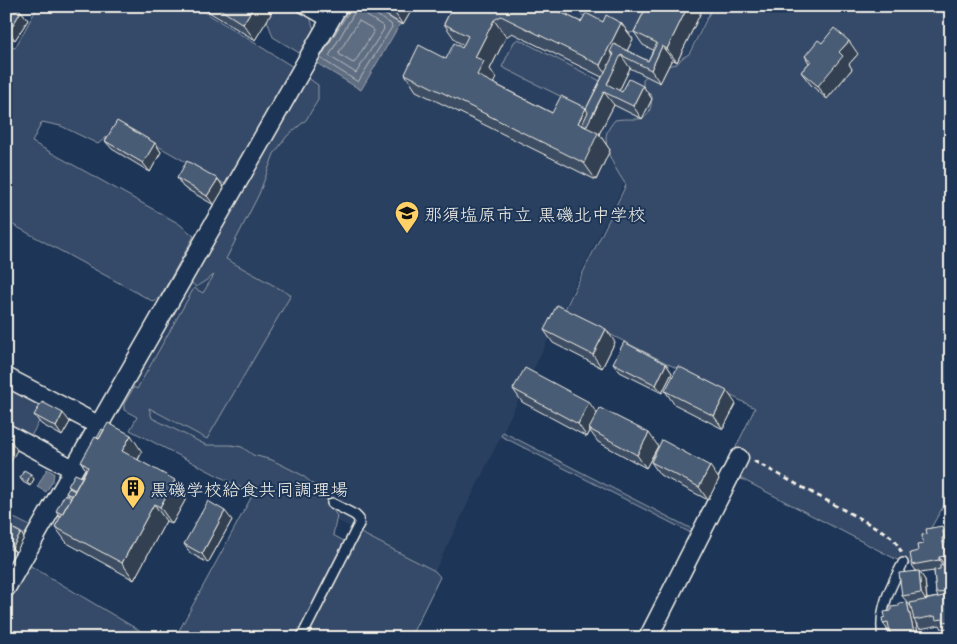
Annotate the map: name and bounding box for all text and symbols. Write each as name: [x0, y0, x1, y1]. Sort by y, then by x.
school or university icon: 那須塩原市立 黒磯北中学校: [394, 200, 420, 234]
place label: 那須塩原市立 黒磯北中学校: [424, 200, 646, 227]
building icon: 黒磯学校給食共同調理場: [120, 475, 146, 509]
place label: 黒磯学校給食共同調理場: [150, 475, 348, 502]

